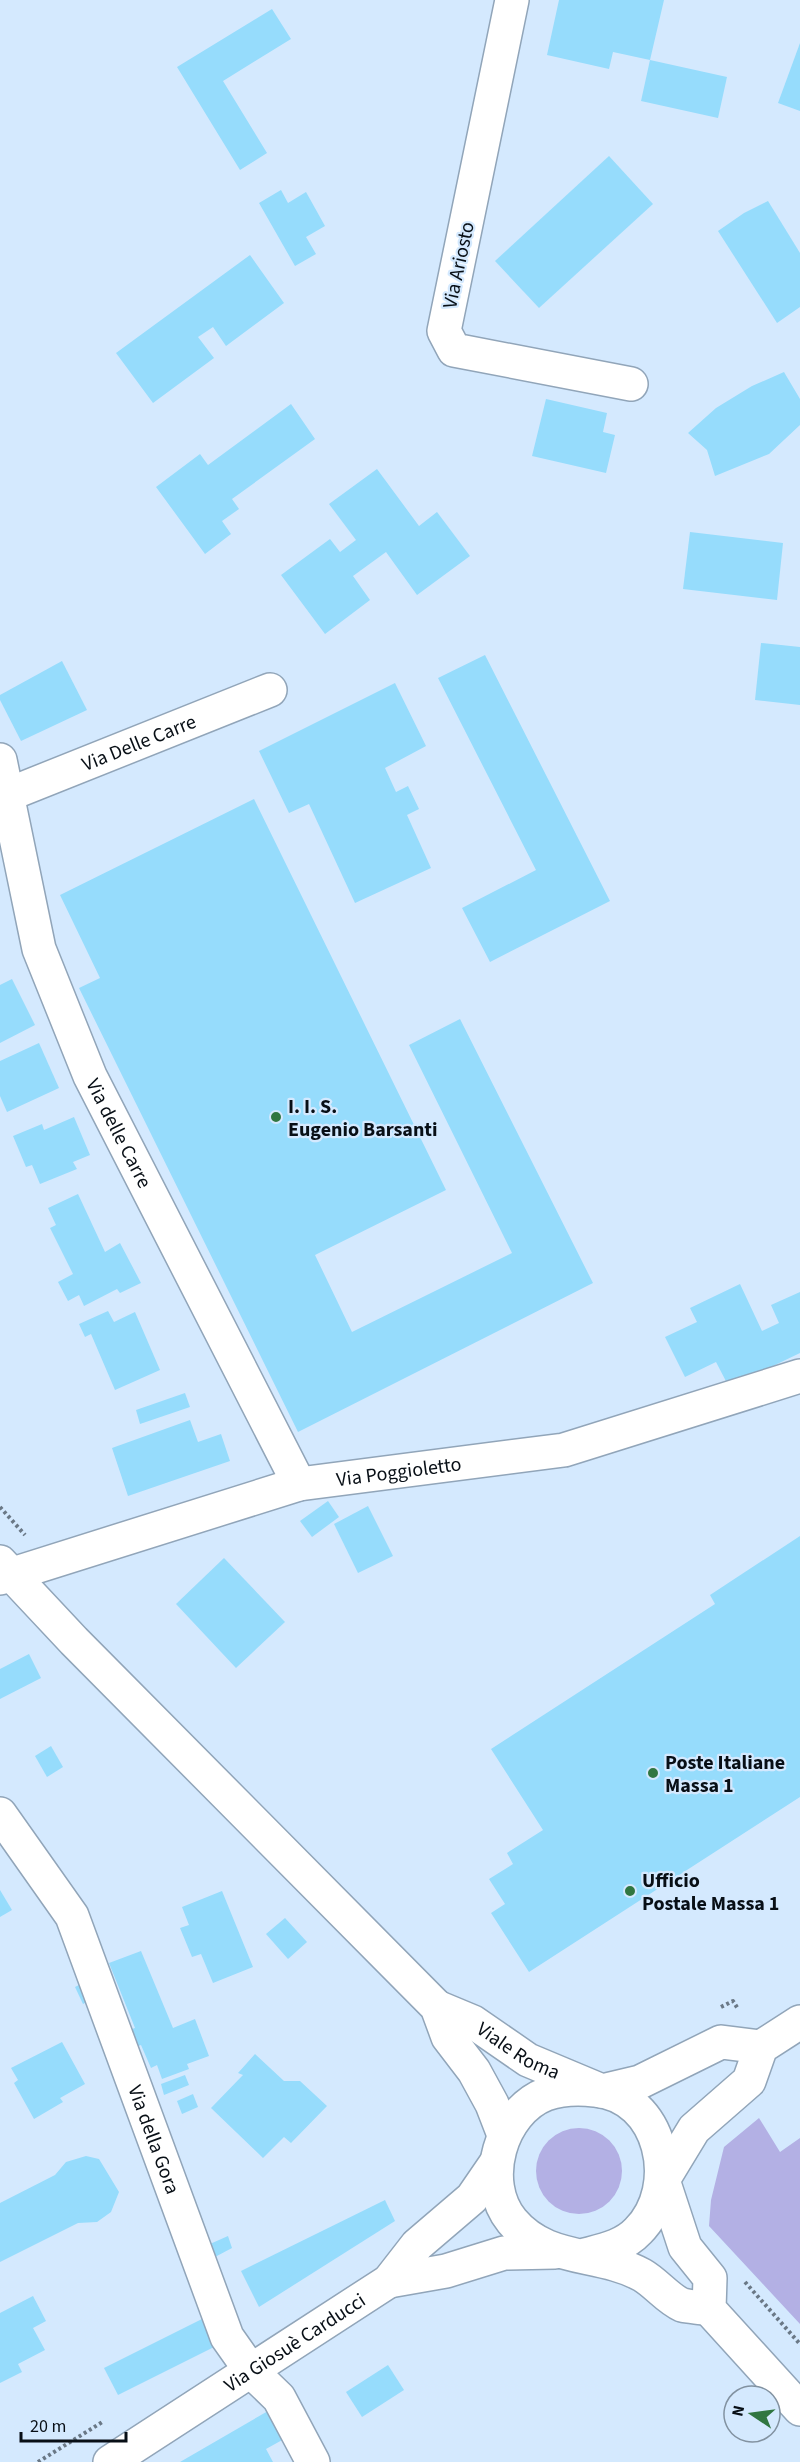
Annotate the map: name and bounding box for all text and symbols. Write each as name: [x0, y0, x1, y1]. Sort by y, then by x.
street label: Via Ariosto: [436, 219, 482, 311]
street label: Via Delle Carre: [78, 708, 201, 779]
street label: Via delle Carre: [79, 1074, 158, 1193]
place label: I. I. S. Eugenio Barsanti: [288, 1093, 438, 1144]
marker: I. I. S. Eugenio Barsanti: [269, 1110, 283, 1124]
street label: Via Poggioletto: [335, 1450, 463, 1494]
place label: Poste Italiane Massa 1: [665, 1749, 785, 1800]
marker: Poste Italiane Massa 1: [646, 1766, 660, 1780]
place label: Ufficio Postale Massa 1: [642, 1867, 779, 1918]
marker: Ufficio Postale Massa 1: [623, 1884, 637, 1898]
street label: Viale Roma: [471, 2016, 564, 2087]
street label: Via della Gora: [120, 2081, 186, 2198]
street label: Via Giosuè Carducci: [219, 2287, 371, 2399]
north arrow: [722, 2384, 782, 2444]
text: N: [726, 2403, 750, 2419]
scale bar: [21, 2405, 126, 2443]
text: 20 m: [30, 2414, 66, 2439]

